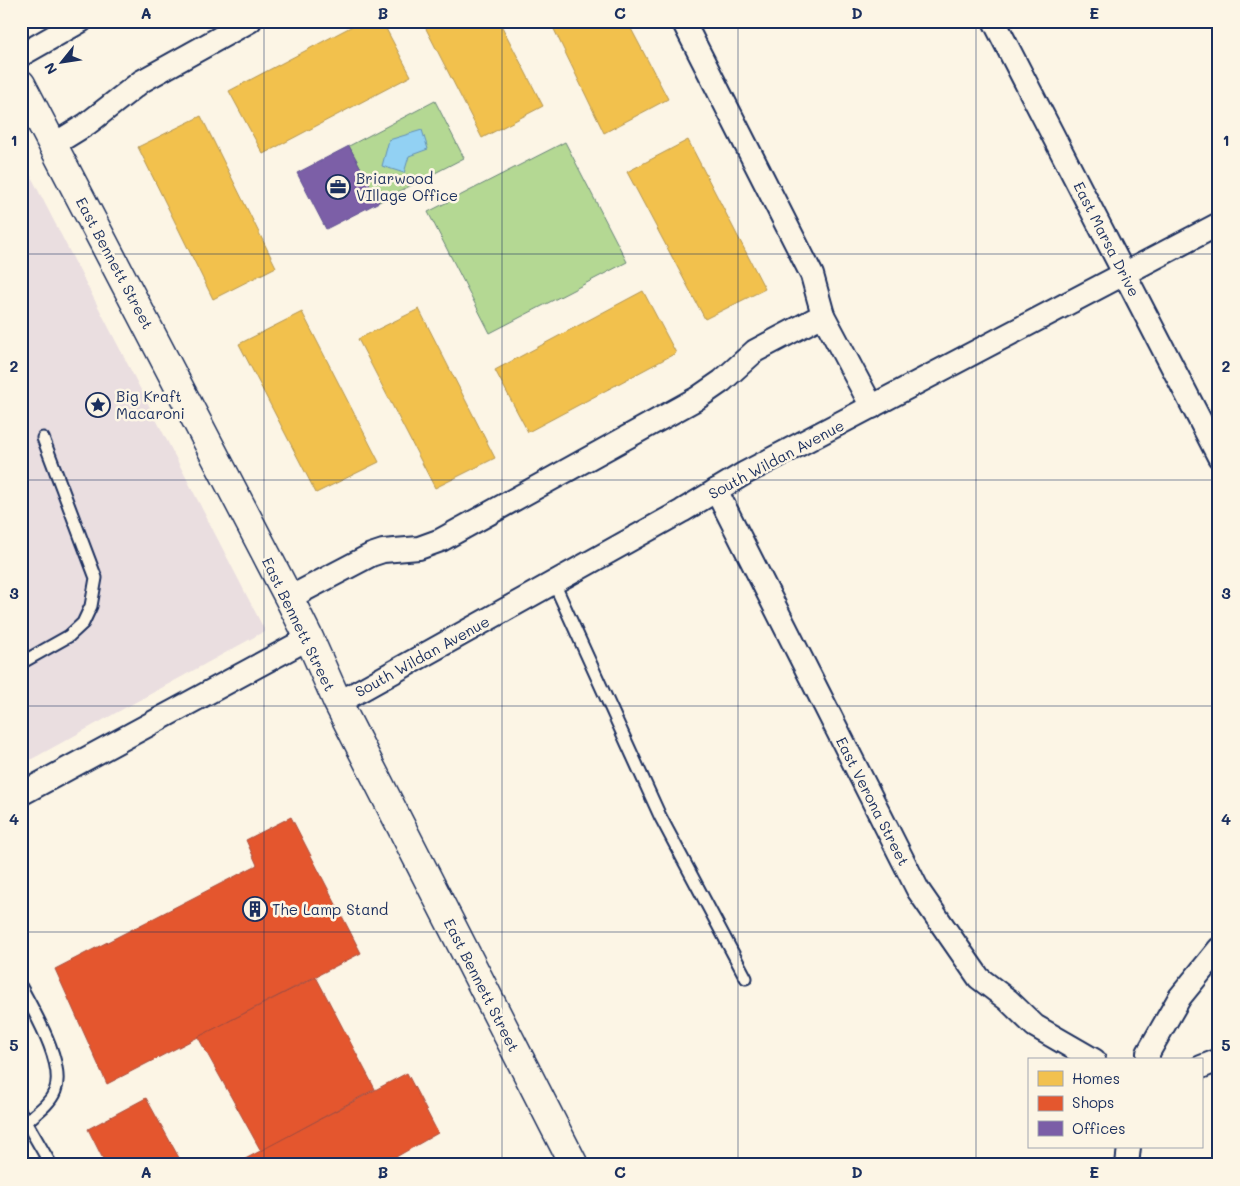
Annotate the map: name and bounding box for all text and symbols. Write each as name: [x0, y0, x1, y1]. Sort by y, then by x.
text: A: [140, 2, 152, 23]
text: B: [378, 2, 388, 23]
text: C: [614, 2, 626, 23]
text: D: [851, 2, 863, 23]
text: E: [1089, 2, 1099, 23]
north arrow: [38, 38, 88, 88]
text: N: [39, 59, 61, 78]
text: 1: [10, 129, 18, 150]
text: 1: [1222, 129, 1230, 150]
place label: Briarwood VIllage Office: [356, 168, 458, 205]
office icon: Briarwood VIllage Office: [325, 174, 351, 200]
street label: East Marsa Drive: [1069, 178, 1145, 300]
street label: East Bennett Street: [72, 193, 158, 333]
text: 2: [10, 355, 19, 376]
text: 2: [1222, 355, 1231, 376]
place label: Big Kraft Macaroni: [116, 386, 185, 423]
place icon: Big Kraft Macaroni: [85, 392, 111, 418]
street label: South Wildan Avenue: [705, 415, 847, 503]
street label: East Bennett Street: [258, 554, 340, 694]
text: 3: [9, 582, 19, 603]
text: 3: [1221, 582, 1231, 603]
street label: South Wildan Avenue: [351, 611, 493, 701]
street label: East Verona Street: [832, 733, 914, 869]
text: 4: [9, 808, 19, 829]
text: 4: [1221, 808, 1231, 829]
building icon: The Lamp Stand: [242, 896, 268, 922]
place label: The Lamp Stand: [272, 899, 388, 919]
street label: East Bennett Street: [440, 915, 524, 1055]
text: 5: [9, 1034, 19, 1055]
text: 5: [1221, 1034, 1231, 1055]
legend: [1028, 1058, 1202, 1148]
text: Homes: [1072, 1068, 1120, 1088]
text: Shops: [1072, 1092, 1114, 1112]
text: Offices: [1072, 1118, 1126, 1138]
text: A: [140, 1161, 152, 1182]
text: B: [378, 1161, 388, 1182]
text: C: [614, 1161, 626, 1182]
text: D: [851, 1161, 863, 1182]
text: E: [1089, 1161, 1099, 1182]

